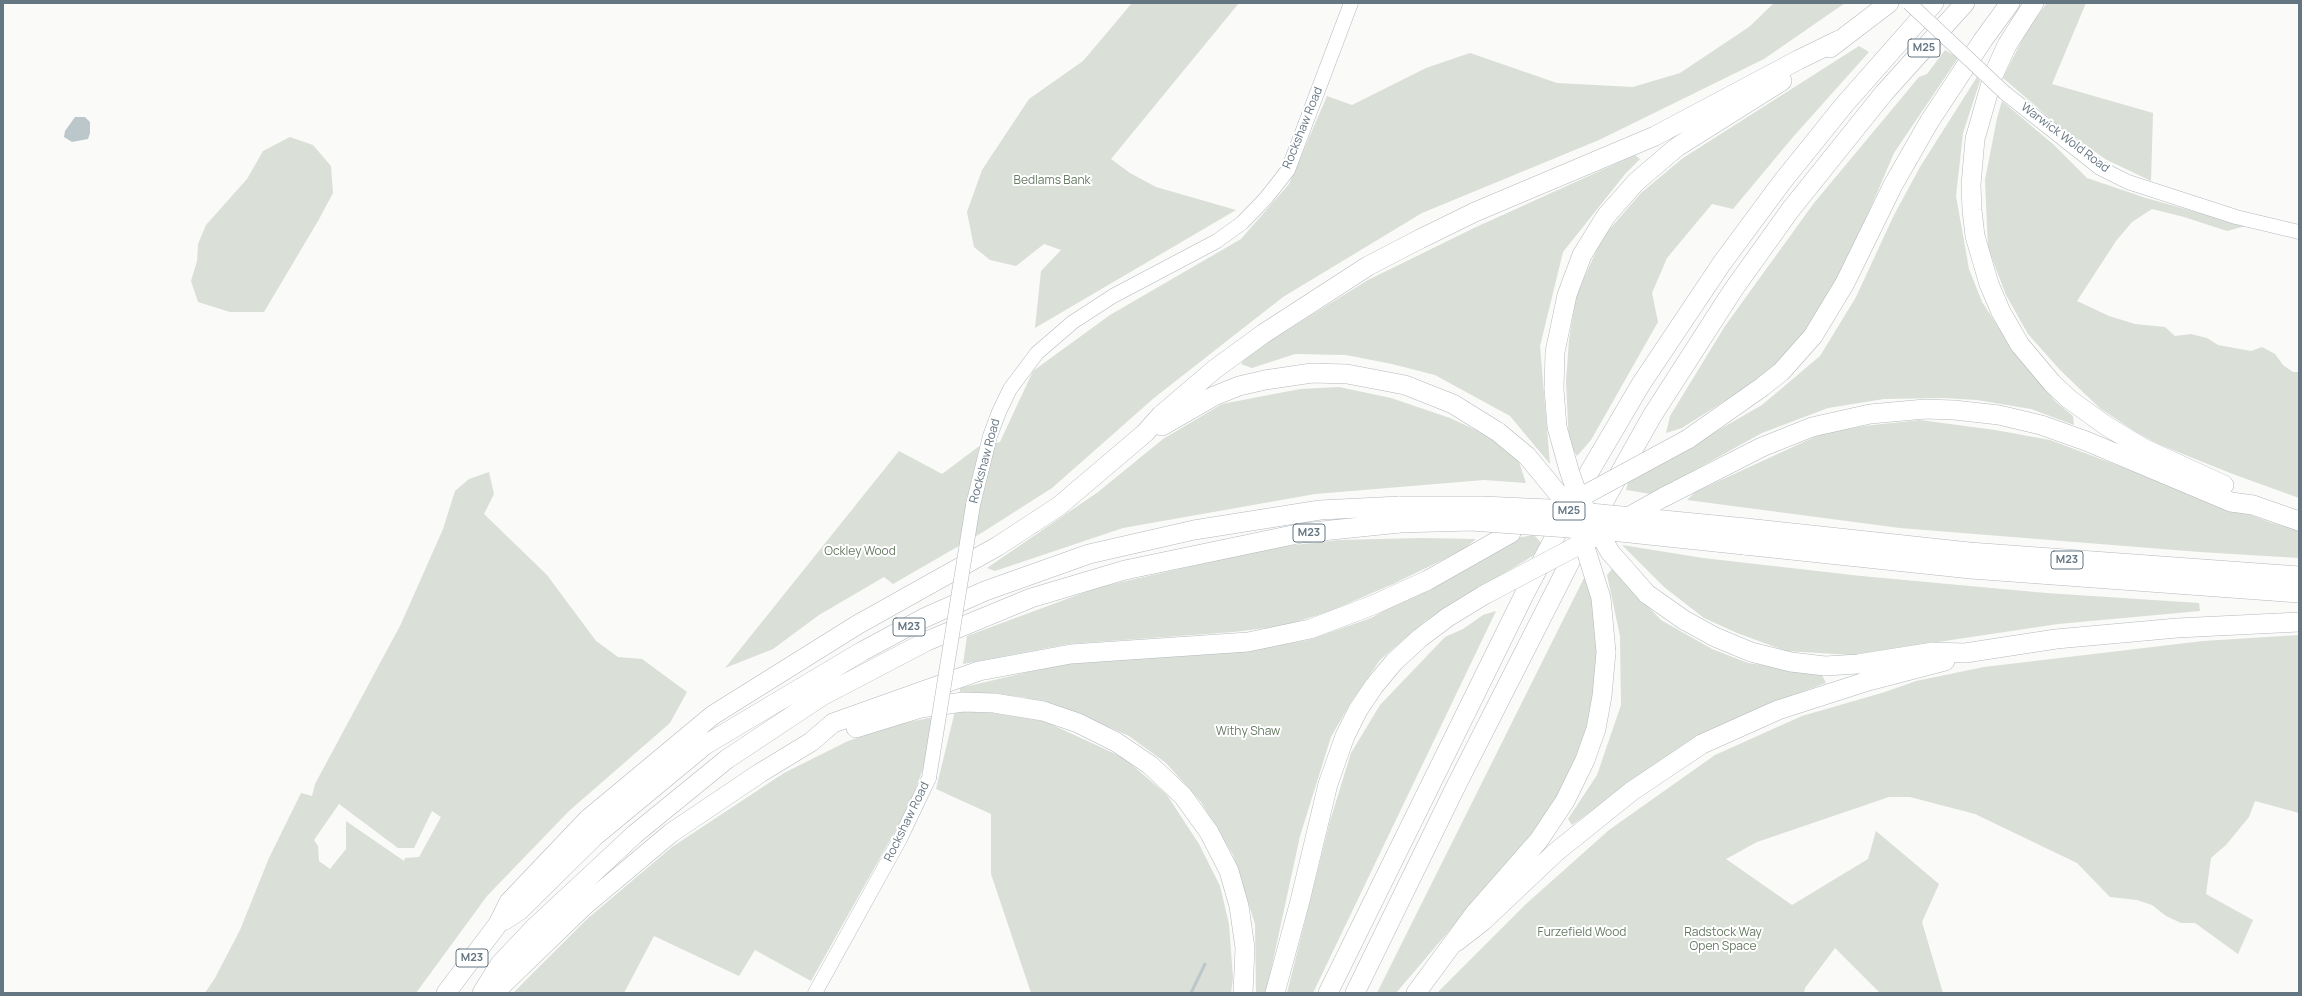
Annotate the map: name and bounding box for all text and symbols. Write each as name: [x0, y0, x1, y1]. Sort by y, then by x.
road number: M25: [1908, 39, 1940, 57]
street label: Rockshaw Road: [1280, 85, 1326, 171]
street label: Warwick Wold Road: [2018, 100, 2112, 176]
park label: Bedlams Bank: [1014, 174, 1090, 188]
street label: Rockshaw Road: [967, 417, 1003, 505]
road number: M25: [1553, 502, 1585, 520]
road number: M23: [1293, 524, 1325, 542]
park label: Ockley Wood: [824, 545, 896, 559]
road number: M23: [2051, 551, 2083, 569]
road number: M23: [893, 618, 925, 636]
park label: Withy Shaw: [1216, 725, 1280, 739]
street label: Rockshaw Road: [881, 780, 933, 864]
park label: Furzefield Wood: [1538, 926, 1626, 940]
park label: Radstock Way Open Space: [1684, 926, 1762, 954]
road number: M23: [456, 949, 488, 967]

